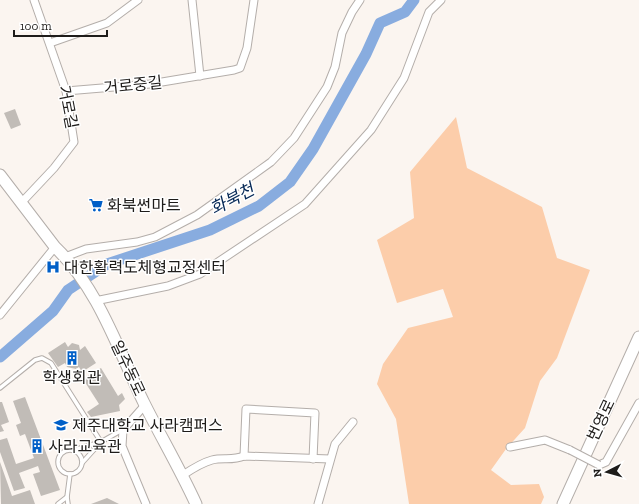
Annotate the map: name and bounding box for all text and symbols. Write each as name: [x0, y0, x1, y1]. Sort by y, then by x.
scale bar: [14, 12, 107, 38]
text: 100 m: [20, 19, 52, 33]
street label: 거로중길: [103, 72, 163, 98]
street label: 거로길: [54, 84, 82, 130]
water label: 화북천: [207, 178, 259, 219]
place label: 화북썬마트: [107, 196, 181, 215]
supermarket icon: 화북썬마트: [88, 197, 104, 213]
place label: 대한활력도체형교정센터: [64, 258, 226, 277]
hospital icon: 대한활력도체형교정센터: [45, 259, 61, 275]
street label: 일주동로: [107, 337, 149, 399]
building icon: 학생회관: [64, 350, 80, 366]
place label: 학생회관: [43, 368, 102, 387]
street label: 번영로: [583, 396, 619, 444]
place label: 제주대학교 사라캠퍼스: [72, 416, 223, 435]
school or university icon: 제주대학교 사라캠퍼스: [53, 417, 69, 433]
place label: 사라교육관: [48, 437, 122, 456]
building icon: 사라교육관: [29, 438, 45, 454]
north arrow: [587, 452, 627, 492]
text: N: [591, 468, 604, 478]

